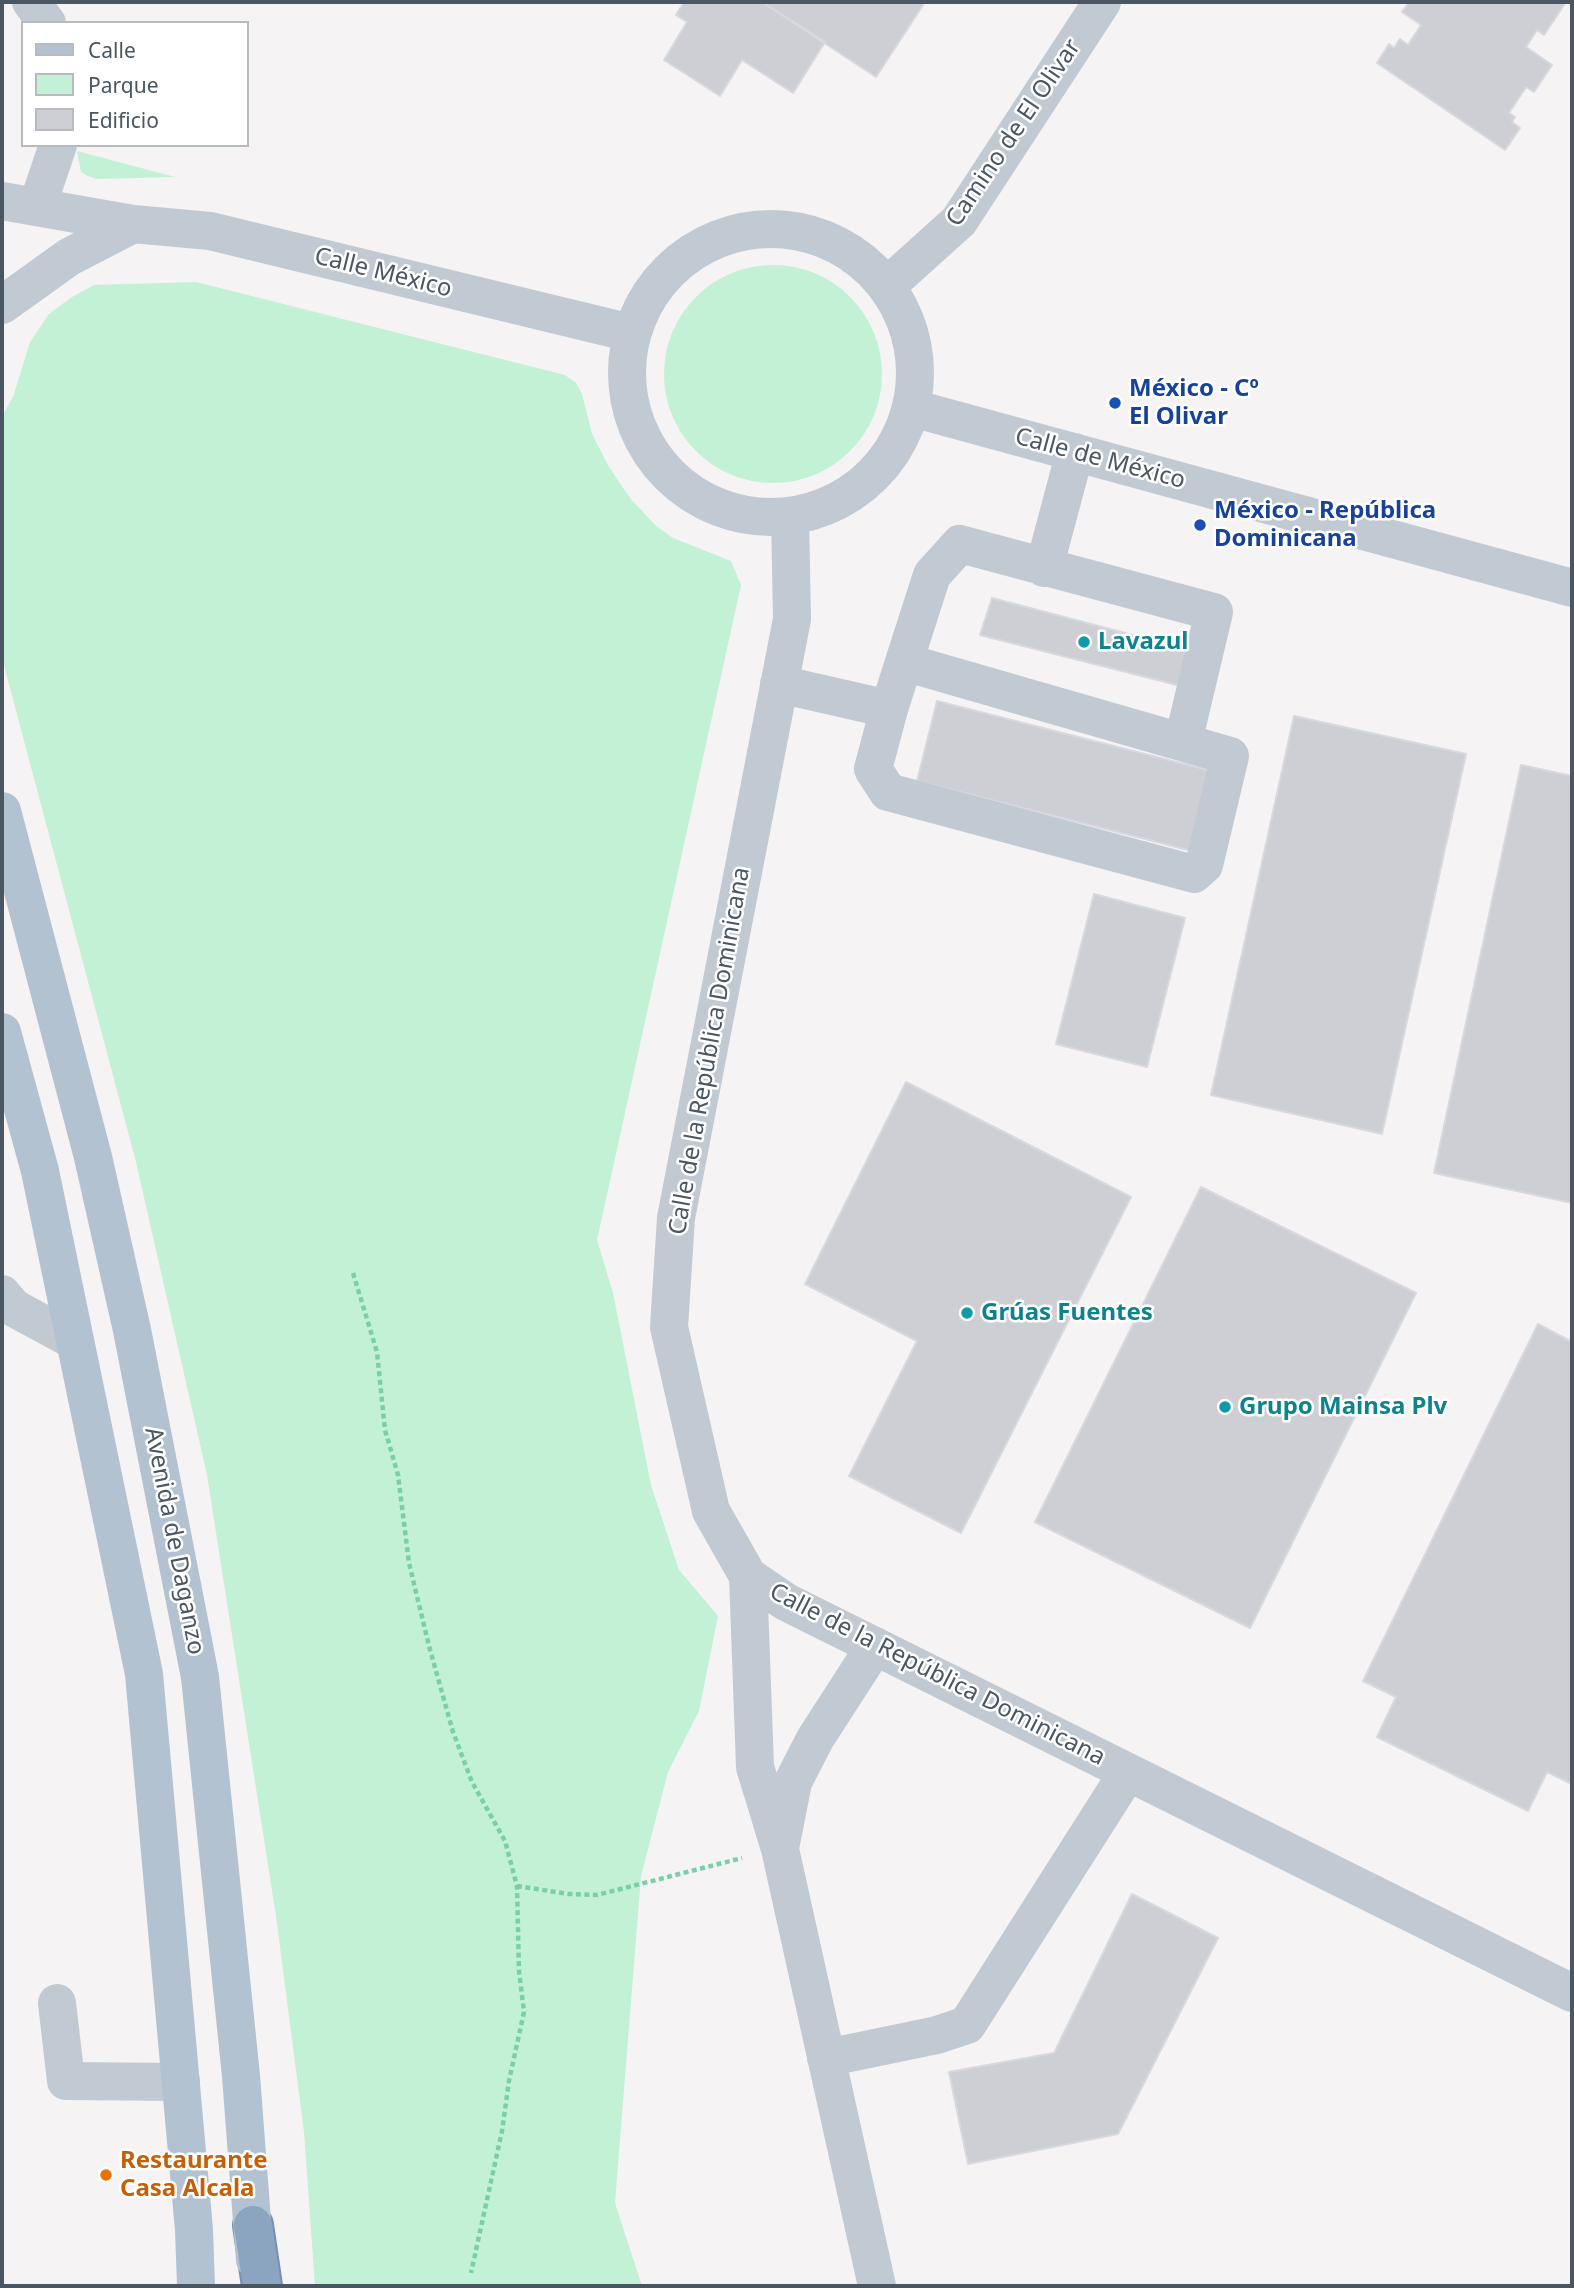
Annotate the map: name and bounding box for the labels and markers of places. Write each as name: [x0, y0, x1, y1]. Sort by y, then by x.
place label: México - Cº El Olivar: [1129, 375, 1259, 431]
marker: México - Cº El Olivar: [1107, 395, 1123, 411]
place label: México - República Dominicana: [1214, 497, 1436, 553]
marker: México - República Dominicana: [1192, 517, 1208, 533]
place label: Lavazul: [1098, 628, 1188, 656]
marker: Lavazul: [1076, 634, 1092, 650]
place label: Grúas Fuentes: [981, 1299, 1153, 1327]
marker: Grúas Fuentes: [959, 1305, 975, 1321]
place label: Grupo Mainsa Plv: [1239, 1393, 1447, 1421]
marker: Grupo Mainsa Plv: [1217, 1399, 1233, 1415]
place label: Restaurante Casa Alcala: [120, 2147, 267, 2203]
marker: Restaurante Casa Alcala: [98, 2167, 114, 2183]

